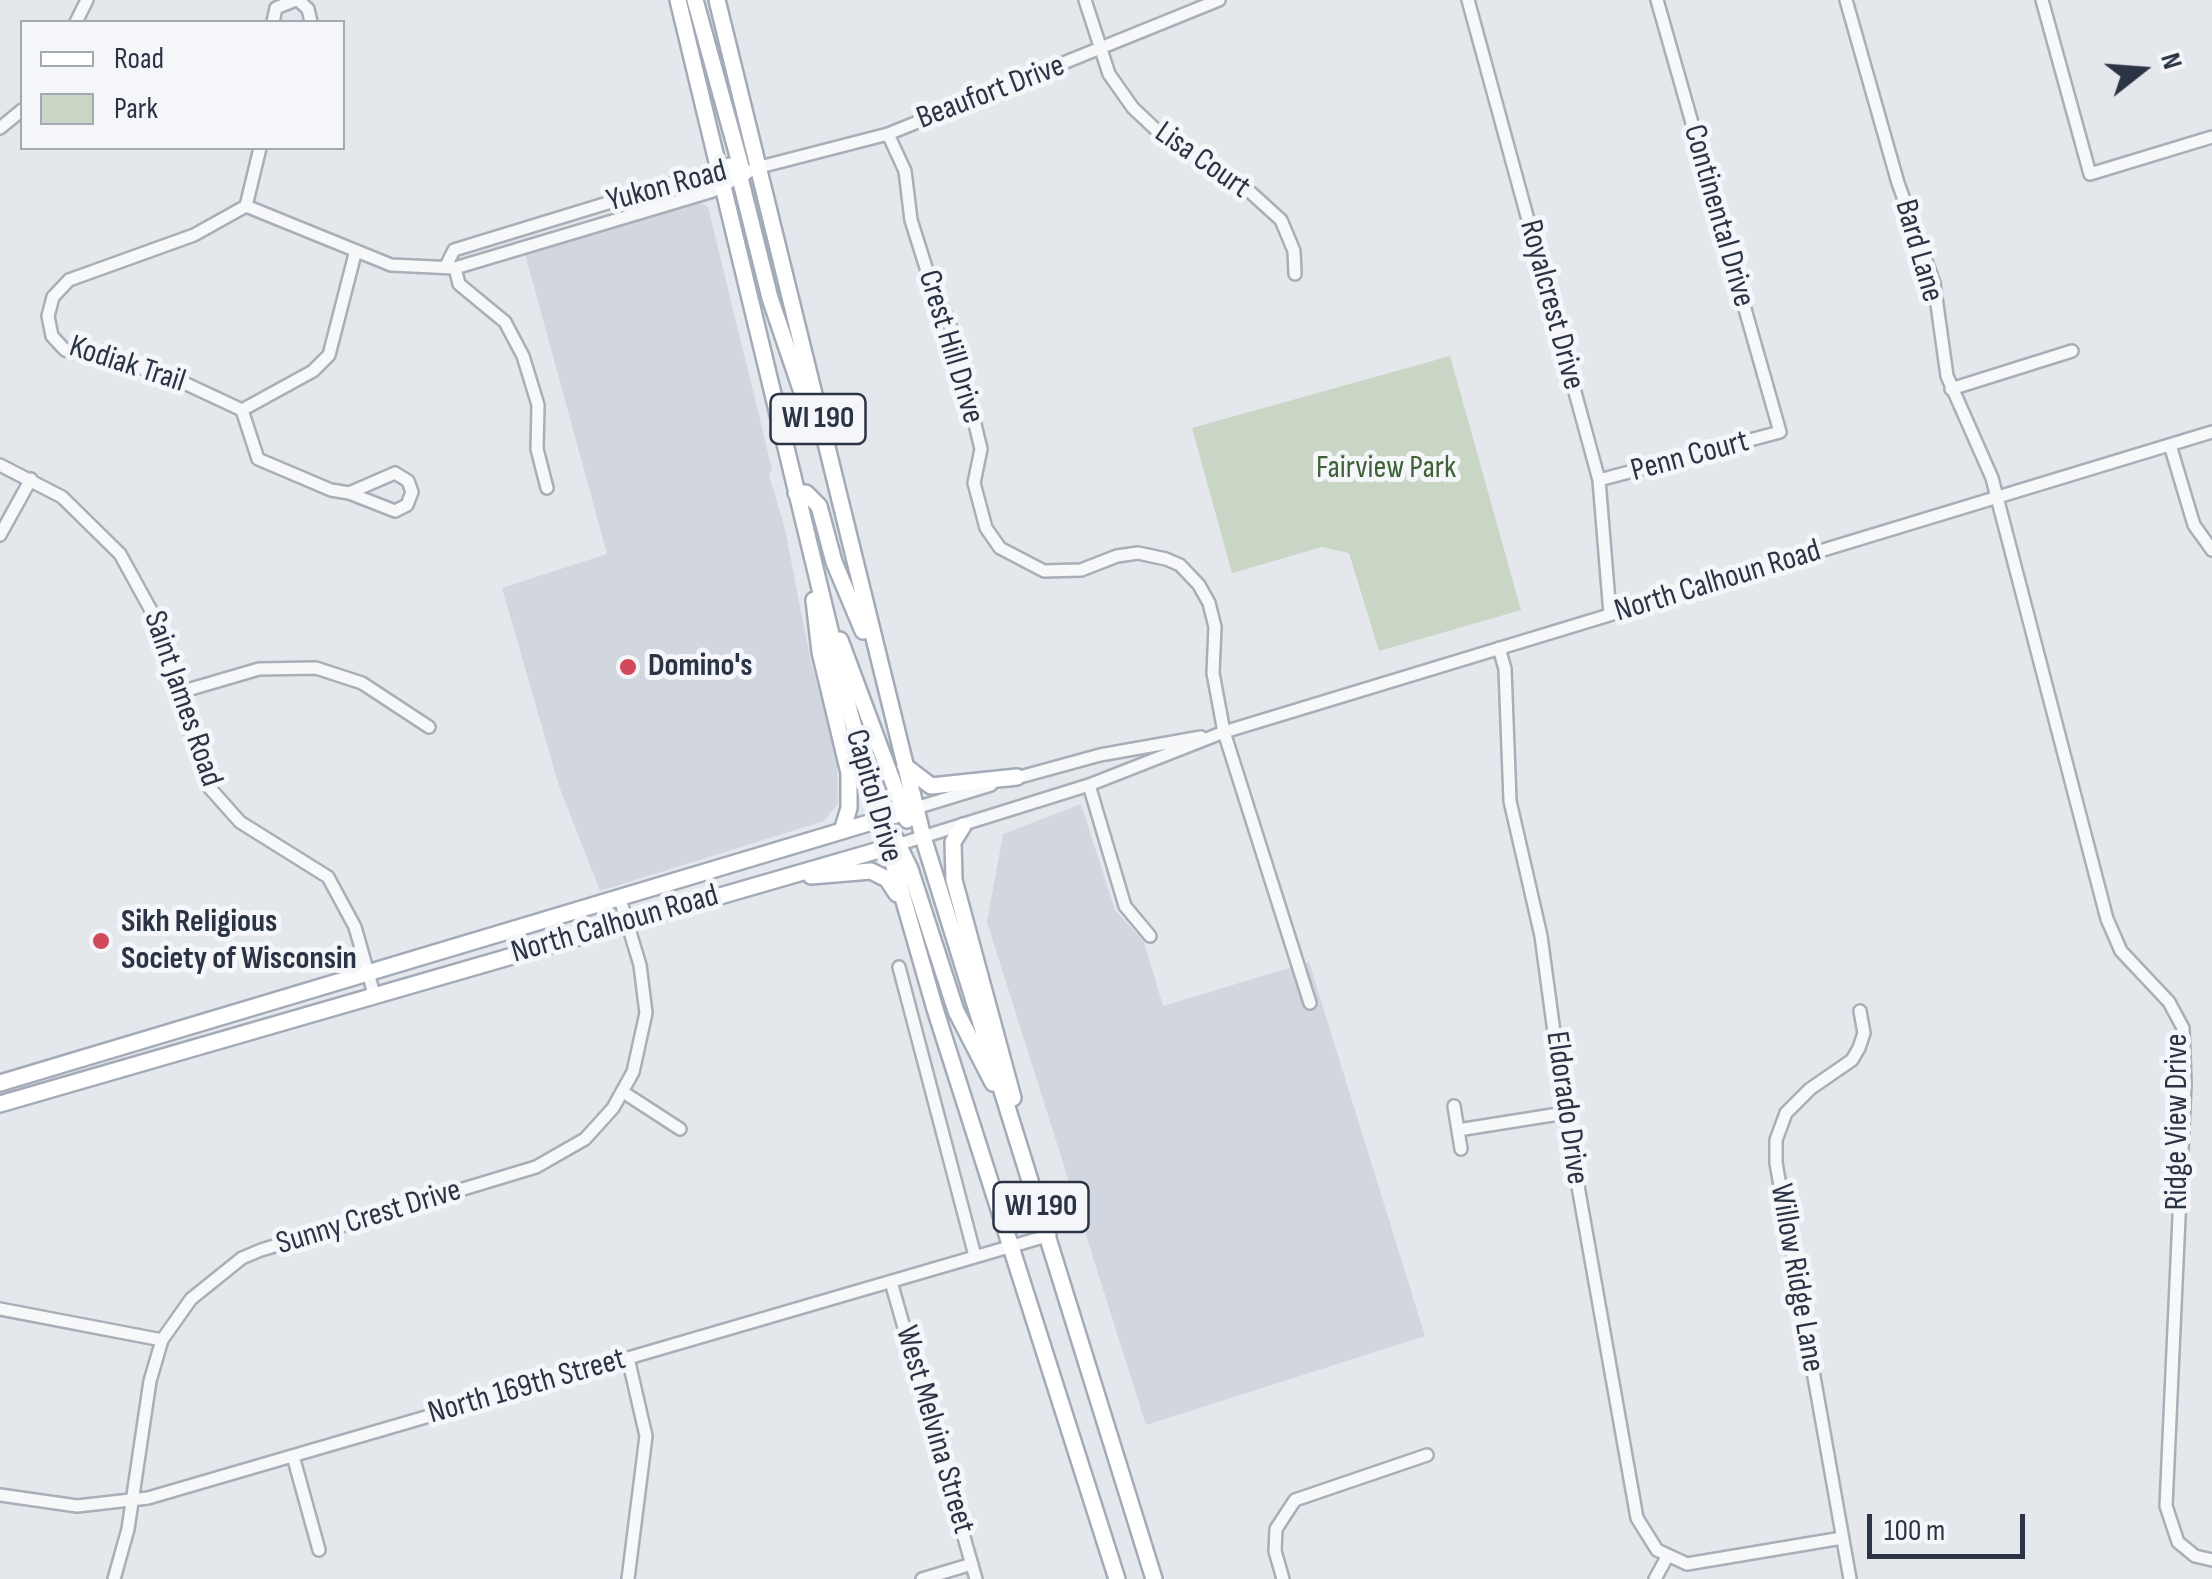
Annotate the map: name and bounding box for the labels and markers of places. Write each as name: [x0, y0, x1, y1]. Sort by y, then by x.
place label: Domino's: [648, 648, 752, 686]
marker: Domino's: [617, 656, 639, 678]
place label: Sikh Religious Society of Wisconsin: [121, 904, 357, 979]
marker: Sikh Religious Society of Wisconsin: [90, 930, 112, 952]

